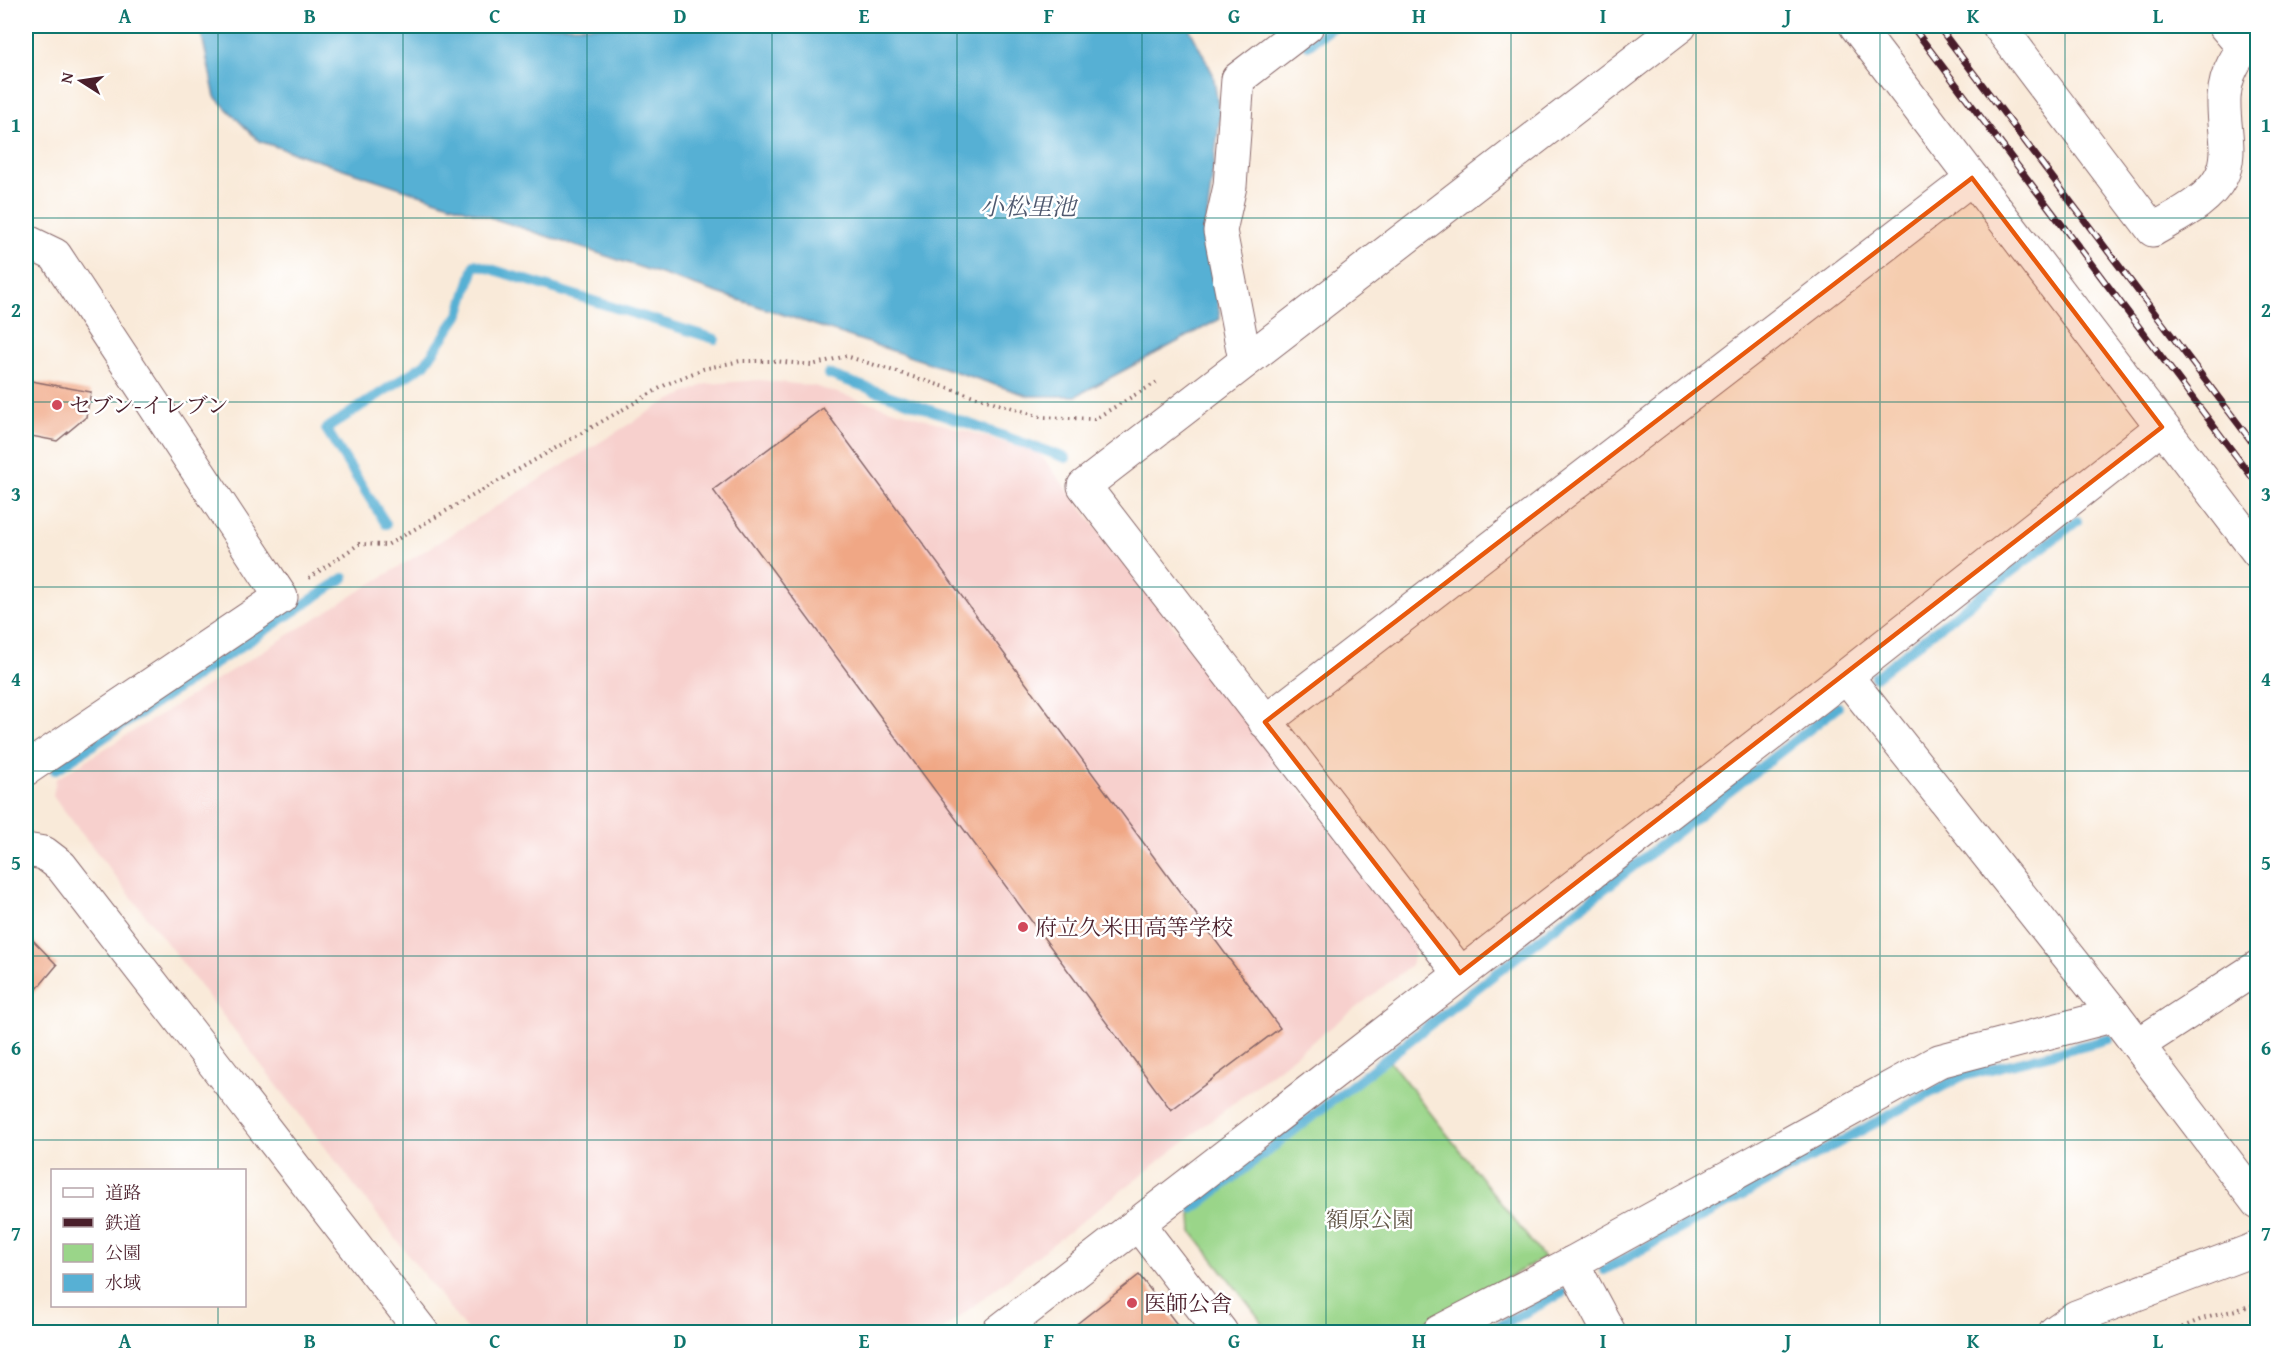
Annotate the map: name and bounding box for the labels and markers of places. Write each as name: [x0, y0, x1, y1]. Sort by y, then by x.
place label: セブン-イレブン: [69, 389, 229, 421]
marker: セブン-イレブン: [50, 398, 64, 412]
place label: 府立久米田高等学校: [1035, 911, 1233, 943]
marker: 府立久米田高等学校: [1016, 920, 1030, 934]
place label: 医師公舎: [1144, 1287, 1232, 1319]
marker: 医師公舎: [1125, 1296, 1139, 1310]

